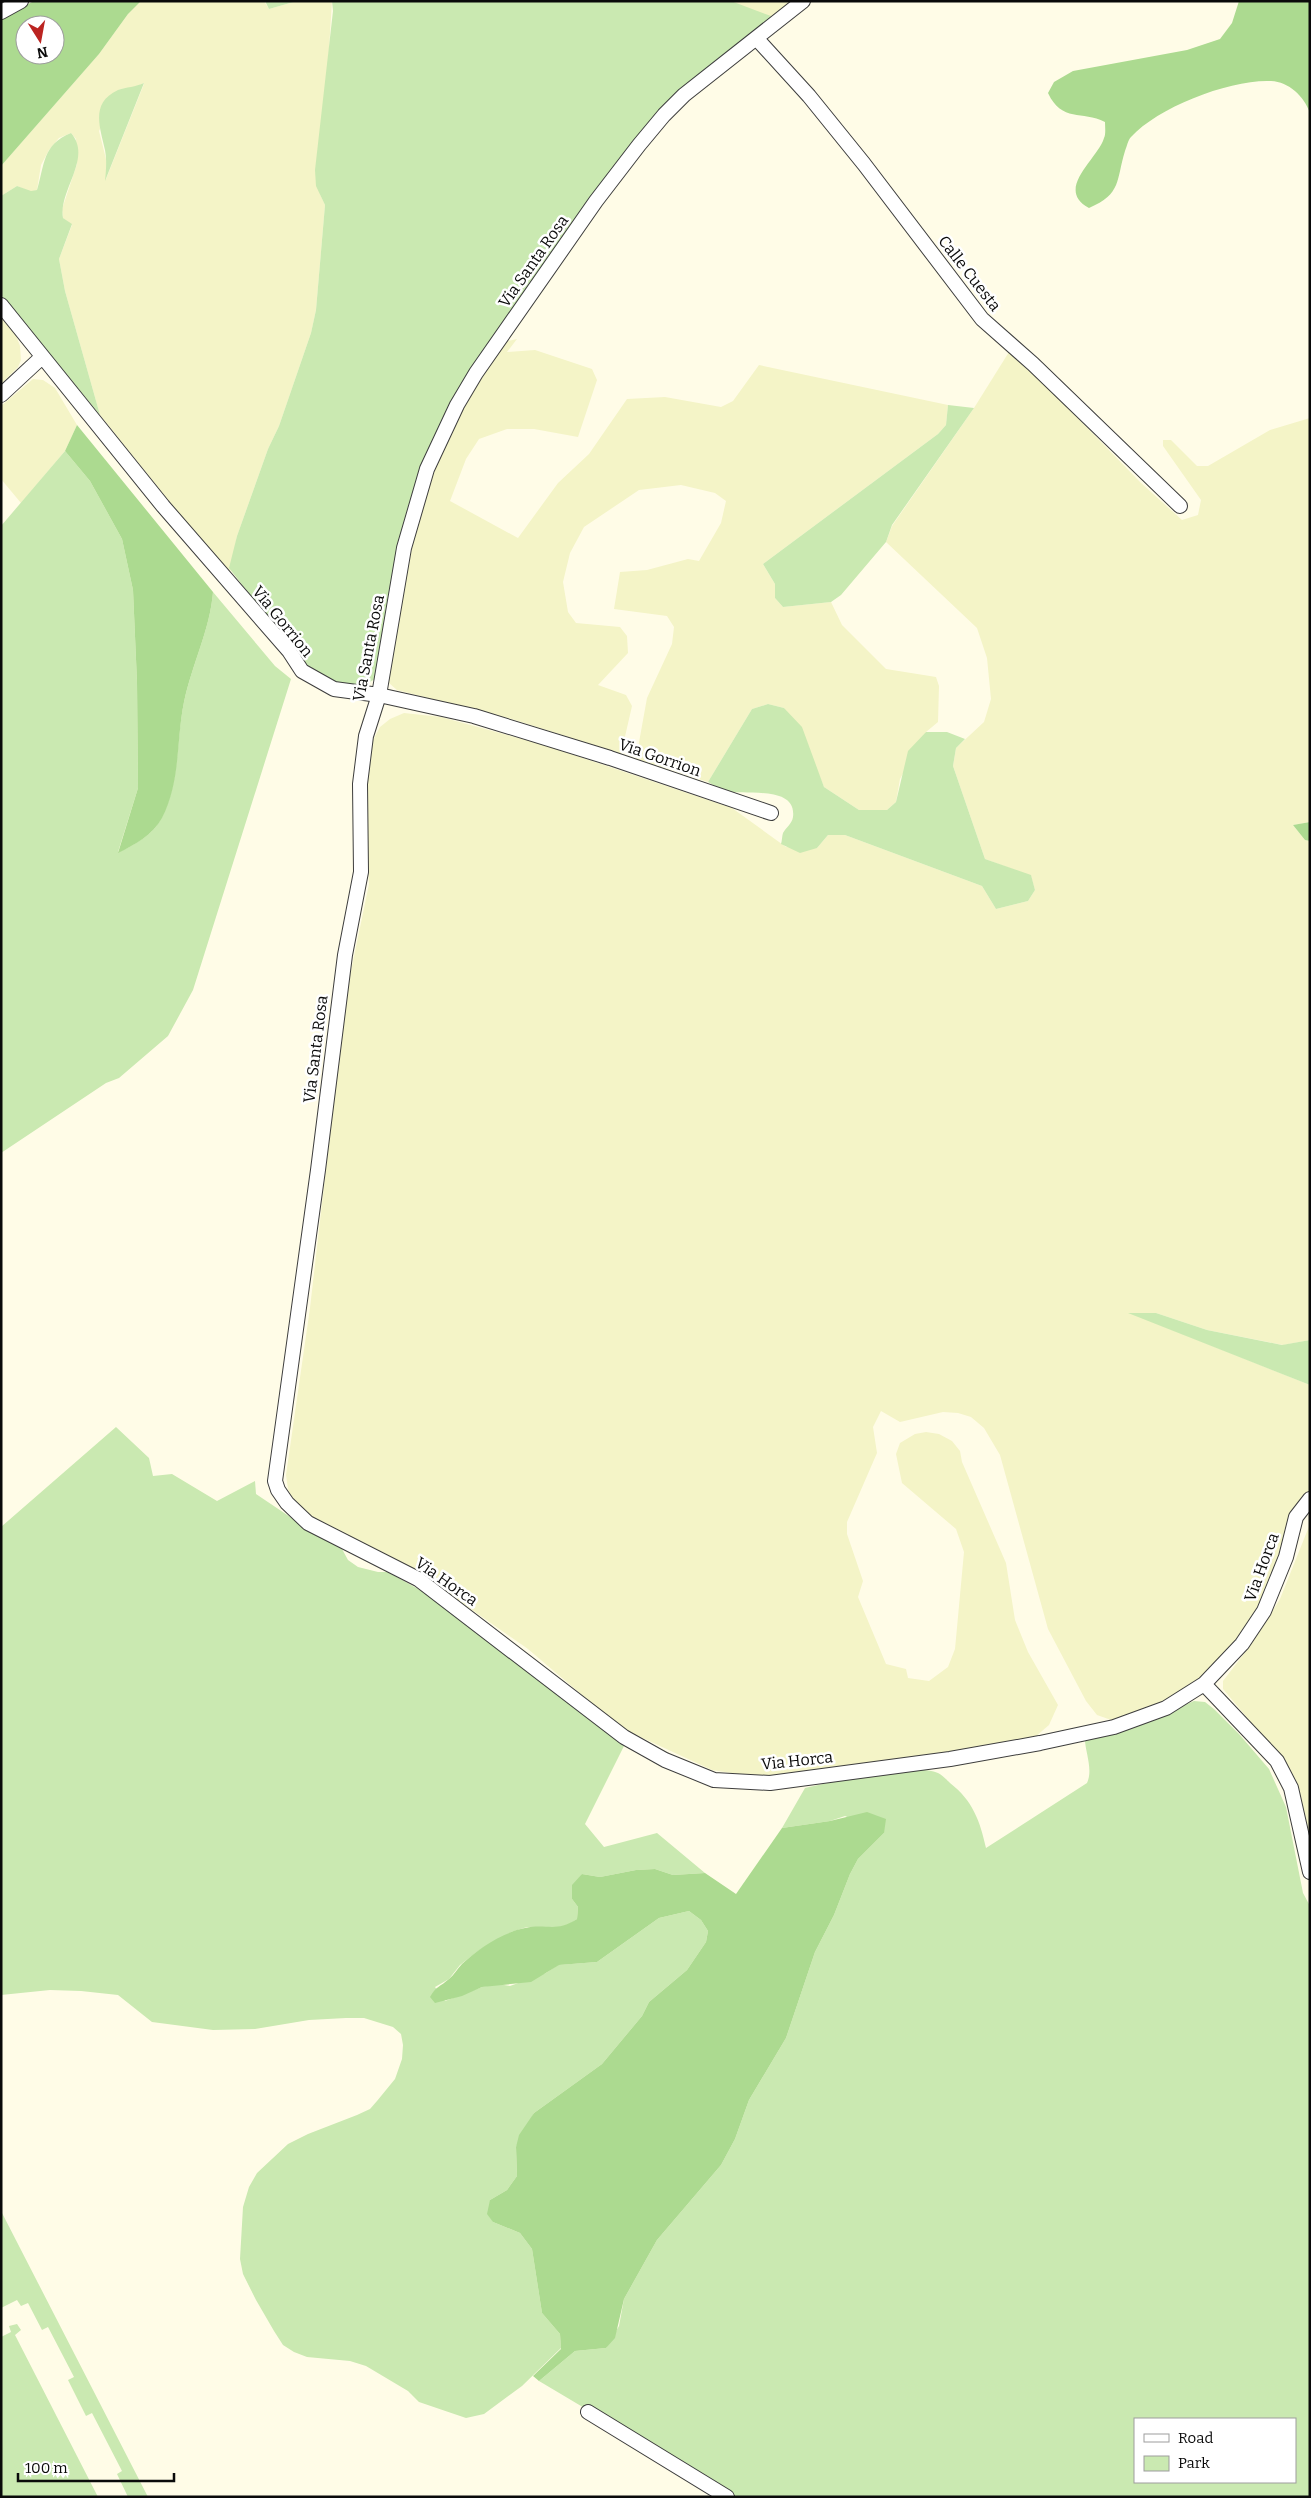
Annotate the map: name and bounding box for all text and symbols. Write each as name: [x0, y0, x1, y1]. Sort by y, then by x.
north arrow: [15, 15, 65, 65]
text: N: [35, 43, 49, 62]
street label: Via Santa Rosa: [495, 211, 572, 311]
street label: Calle Cuesta: [934, 232, 1005, 315]
street label: Via Gorrion: [248, 582, 317, 661]
street label: Via Santa Rosa: [349, 593, 388, 703]
street label: Via Gorrion: [616, 735, 703, 780]
street label: Via Santa Rosa: [299, 994, 332, 1104]
street label: Via Horca: [1240, 1530, 1283, 1604]
street label: Via Horca: [412, 1553, 482, 1610]
street label: Via Horca: [760, 1747, 834, 1774]
legend: [1134, 2418, 1296, 2483]
text: Road: [1178, 2429, 1213, 2447]
scale bar: [18, 2450, 174, 2482]
text: Park: [1178, 2454, 1210, 2472]
text: 100 m: [25, 2459, 68, 2477]

